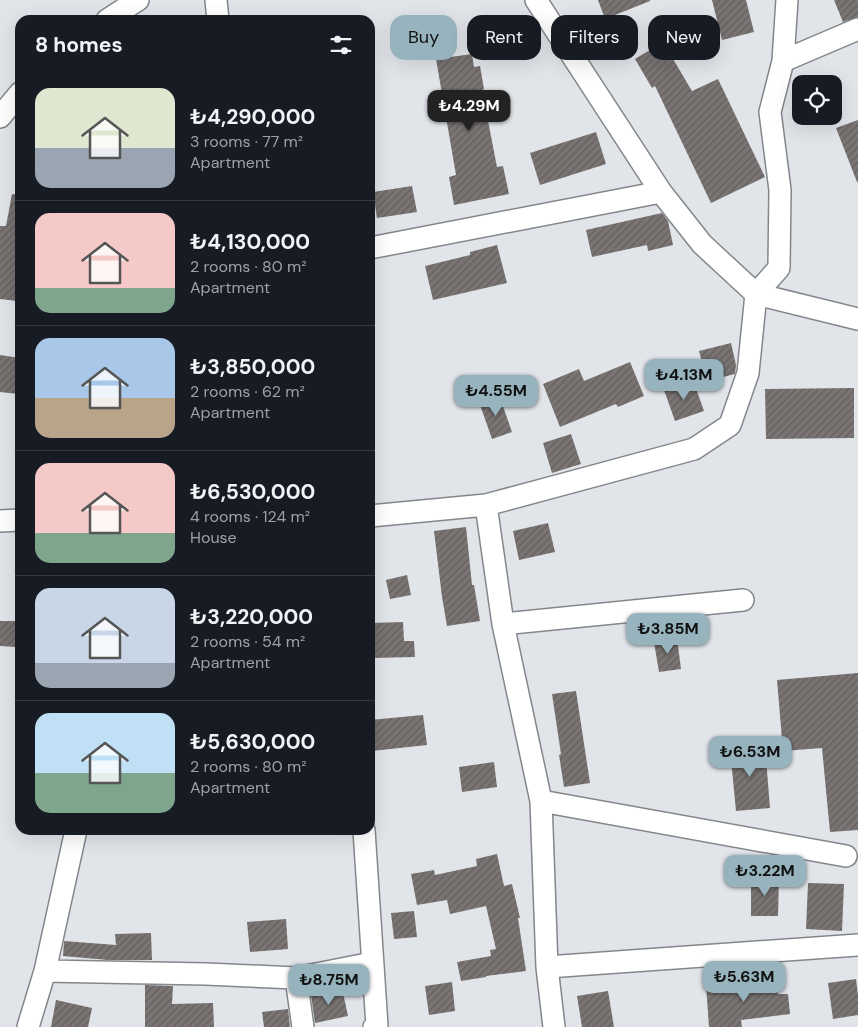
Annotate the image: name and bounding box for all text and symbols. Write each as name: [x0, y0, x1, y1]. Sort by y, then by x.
chip: Buy: [390, 15, 457, 60]
chip: Rent: [467, 15, 541, 60]
chip: Filters: [551, 15, 638, 60]
chip: New: [648, 15, 720, 60]
text: 8 homes: [35, 31, 123, 59]
icon: filters: [327, 31, 355, 59]
map controls: [792, 75, 842, 125]
button: locate: [792, 75, 842, 125]
pin: ₺4.29M: [428, 90, 510, 132]
text: ₺4.29M: [438, 95, 500, 116]
text: ₺4,290,000: [190, 103, 315, 131]
icon: home: [75, 108, 135, 168]
text: 3 rooms · 77 m²: [190, 131, 303, 152]
text: Apartment: [190, 152, 270, 173]
text: ₺4,130,000: [190, 228, 310, 256]
icon: home: [75, 233, 135, 293]
text: 2 rooms · 80 m²: [190, 256, 307, 277]
text: Apartment: [190, 277, 270, 298]
text: ₺3,850,000: [190, 353, 315, 381]
icon: home: [75, 358, 135, 418]
pin: ₺4.13M: [643, 358, 725, 401]
text: ₺4.13M: [656, 364, 712, 385]
pin: ₺4.55M: [455, 374, 537, 417]
text: ₺4.55M: [465, 380, 527, 401]
text: 2 rooms · 62 m²: [190, 381, 305, 402]
text: Apartment: [190, 402, 270, 423]
text: ₺6,530,000: [190, 478, 315, 506]
icon: home: [75, 483, 135, 543]
text: 4 rooms · 124 m²: [190, 506, 310, 527]
text: House: [190, 527, 237, 548]
text: ₺3,220,000: [190, 603, 313, 631]
icon: home: [75, 608, 135, 668]
pin: ₺3.85M: [627, 612, 709, 655]
text: ₺3.85M: [637, 618, 699, 639]
text: 2 rooms · 54 m²: [190, 631, 305, 652]
text: Apartment: [190, 652, 270, 673]
text: ₺5,630,000: [190, 728, 315, 756]
icon: home: [75, 733, 135, 793]
pin: ₺6.53M: [709, 736, 791, 778]
text: ₺6.53M: [720, 741, 780, 762]
text: 2 rooms · 80 m²: [190, 756, 307, 777]
text: Apartment: [190, 777, 270, 798]
pin: ₺3.22M: [724, 854, 806, 897]
text: ₺3.22M: [735, 860, 795, 881]
pin: ₺5.63M: [703, 960, 785, 1003]
pin: ₺8.75M: [288, 964, 370, 1006]
text: ₺5.63M: [714, 966, 774, 987]
text: ₺8.75M: [299, 969, 359, 990]

